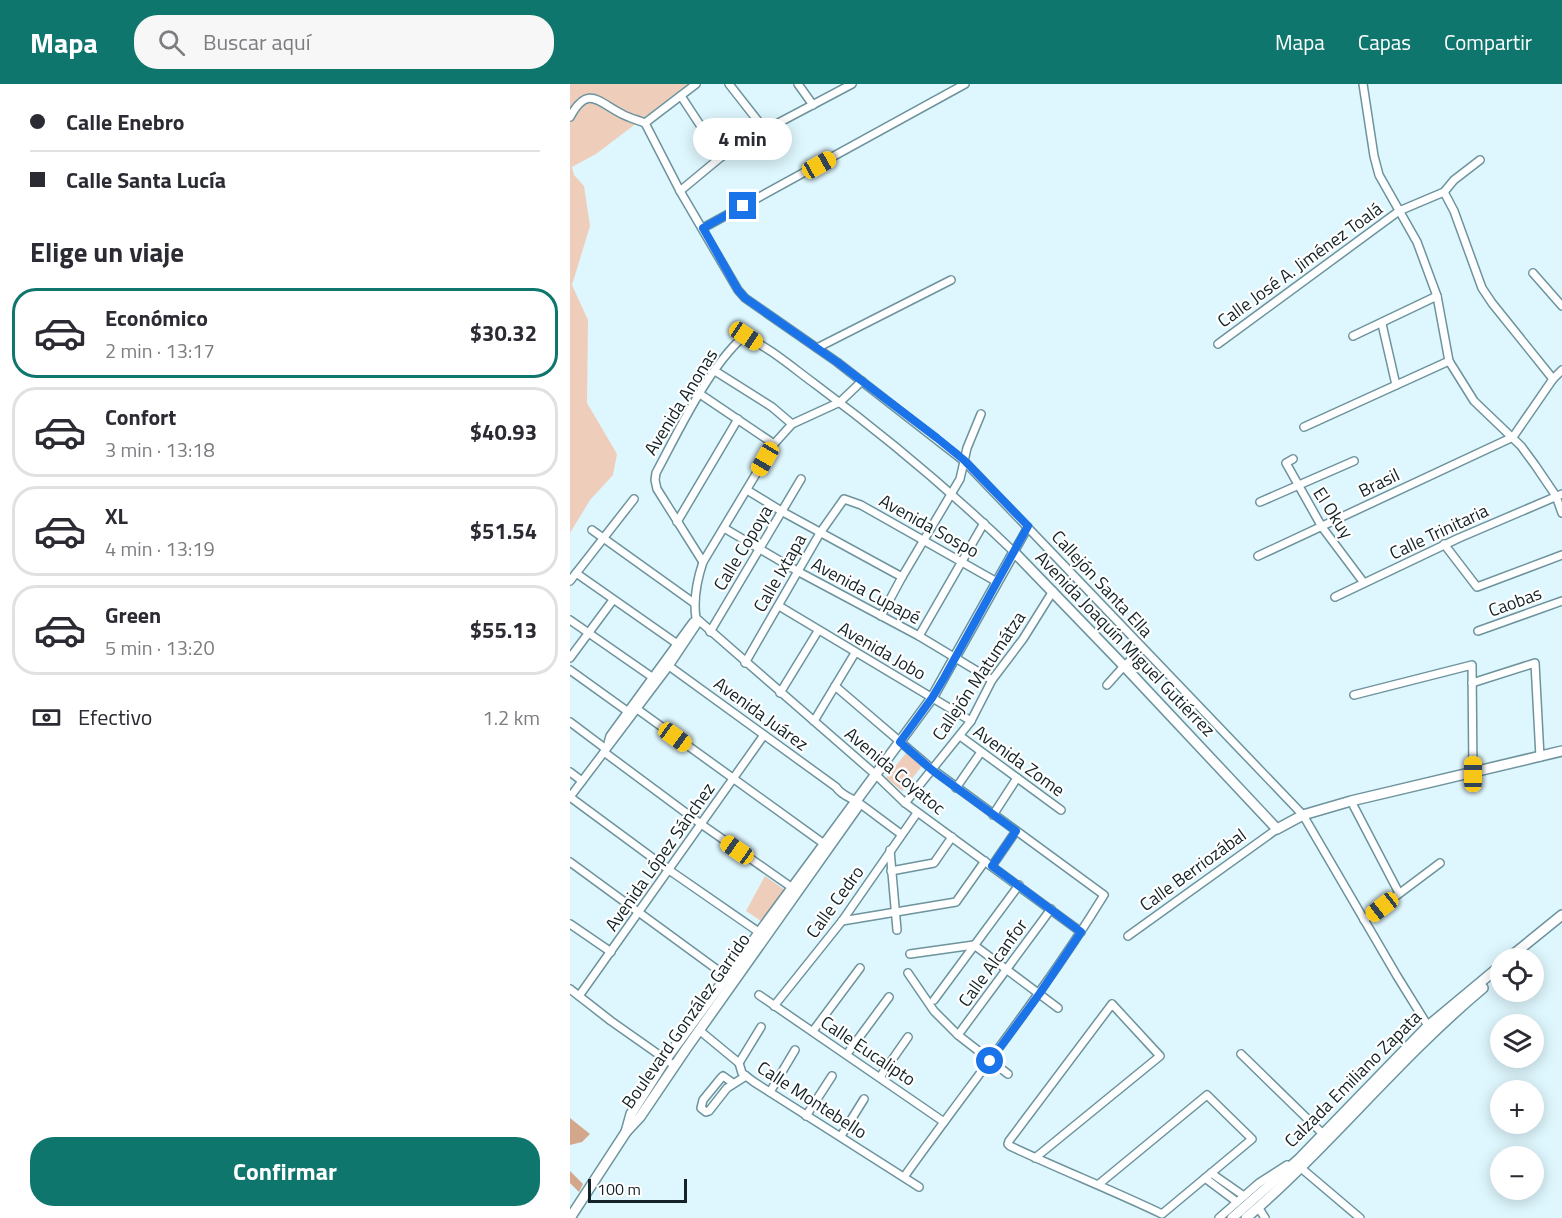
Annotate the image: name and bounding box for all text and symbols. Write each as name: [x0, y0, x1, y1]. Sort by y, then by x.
search box: [134, 15, 554, 69]
text: Mapa: [30, 21, 98, 64]
text: Buscar aquí: [203, 25, 311, 59]
icon: search: [155, 26, 188, 59]
text: Mapa: [1275, 26, 1325, 58]
text: Capas: [1358, 26, 1411, 58]
text: Compartir: [1444, 26, 1532, 58]
text: Calle Enebro: [66, 105, 185, 139]
callout: 4 min: [694, 119, 792, 161]
text: 4 min: [718, 123, 767, 154]
car: [799, 148, 839, 182]
text: Calle Santa Lucía: [66, 163, 226, 197]
route end: [729, 192, 756, 219]
street label: Calle José A. Jiménez Toalá: [1211, 195, 1388, 334]
text: Elige un viaje: [30, 231, 184, 272]
text: Económico: [105, 301, 208, 335]
icon: car: [33, 306, 87, 360]
text: $30.32: [470, 316, 537, 350]
car: [726, 318, 766, 354]
text: 2 min · 13:17: [105, 335, 215, 366]
street label: Avenida Anonas: [637, 343, 724, 460]
text: Confort: [105, 400, 176, 434]
icon: car: [33, 405, 87, 459]
text: $40.93: [470, 415, 537, 449]
text: 3 min · 13:18: [105, 434, 215, 465]
car: [748, 439, 782, 479]
street label: Brasil: [1354, 461, 1404, 504]
street label: El Okuy: [1307, 482, 1360, 544]
street label: Avenida Sospo: [874, 487, 984, 564]
street label: Calle Trinitaria: [1385, 497, 1493, 566]
text: XL: [105, 499, 128, 533]
street label: Calle Copoya: [706, 500, 779, 596]
icon: car: [33, 504, 87, 558]
text: $51.54: [470, 514, 537, 548]
street label: Callejón Santa Ella: [1045, 524, 1159, 643]
street label: Calle Ixtapa: [746, 529, 813, 617]
text: 4 min · 13:19: [105, 533, 215, 564]
street label: Avenida Joaquín Miguel Gutiérrez: [1029, 545, 1222, 743]
street label: Avenida Cupapé: [807, 550, 926, 631]
street label: Caobas: [1484, 579, 1545, 624]
text: Green: [105, 598, 161, 632]
icon: car: [33, 603, 87, 657]
street label: Callejón Matumátza: [925, 606, 1032, 746]
text: $55.13: [470, 613, 537, 647]
street label: Avenida Jobo: [833, 614, 931, 687]
text: 5 min · 13:20: [105, 632, 215, 663]
street label: Avenida Juárez: [708, 670, 814, 757]
text: Efectivo: [78, 700, 152, 734]
icon: cash: [30, 701, 63, 734]
text: 1.2 km: [483, 702, 540, 733]
street label: Avenida Zome: [968, 718, 1071, 803]
car: [655, 719, 695, 755]
street label: Avenida Coyatoc: [839, 720, 952, 821]
car: [1464, 756, 1482, 792]
street label: Avenida López Sánchez: [598, 777, 721, 937]
street label: Calle Berriozábal: [1134, 822, 1252, 918]
car: [717, 832, 757, 868]
street label: Calle Cedro: [799, 860, 870, 944]
car: [1362, 889, 1402, 925]
street label: Calle Alcanfor: [951, 913, 1034, 1012]
street label: Boulevard González Garrido: [615, 928, 756, 1114]
map controls: [1490, 948, 1544, 1200]
button: locate: [1490, 948, 1544, 1002]
street label: Calzada Emiliano Zapata: [1278, 1004, 1427, 1153]
street label: Calle Eucalipto: [815, 1009, 921, 1092]
button: layers: [1490, 1014, 1544, 1068]
route start: [976, 1047, 1003, 1074]
street label: Calle Montebello: [752, 1054, 873, 1145]
button: +: [1490, 1080, 1544, 1134]
button: Confirmar: [30, 1137, 540, 1206]
button: −: [1490, 1146, 1544, 1200]
scale bar: [588, 1176, 687, 1204]
text: 100 m: [597, 1177, 641, 1201]

